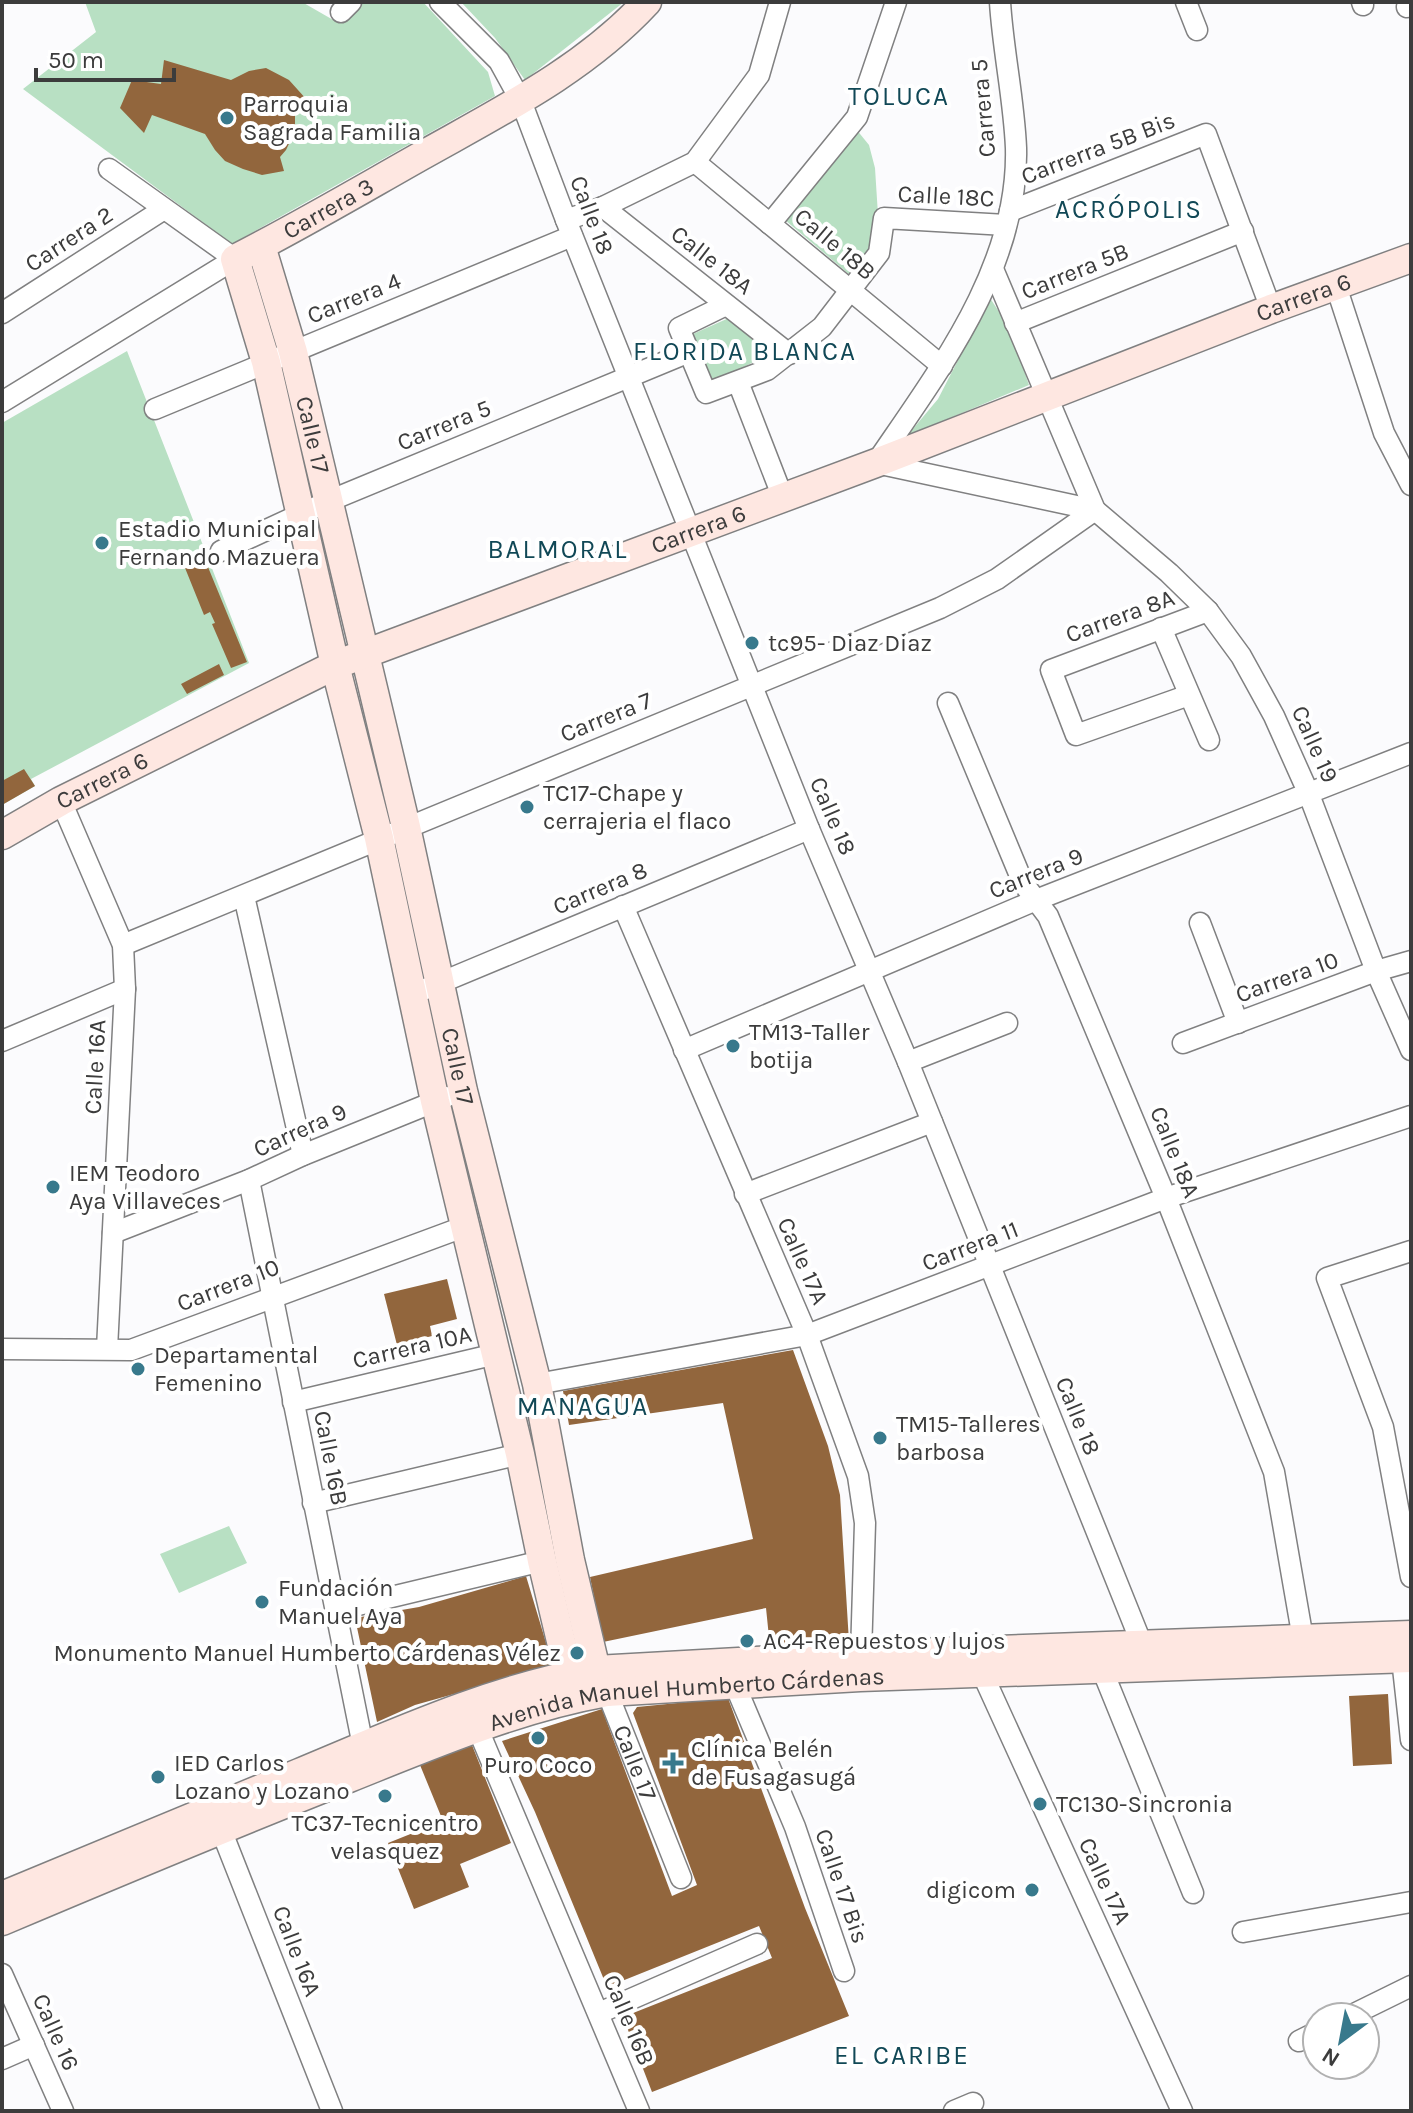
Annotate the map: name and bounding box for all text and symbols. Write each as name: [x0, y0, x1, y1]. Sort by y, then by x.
scale bar: [36, 32, 174, 82]
text: 50 m: [48, 46, 104, 74]
street label: Carrera 5: [965, 58, 1001, 158]
district label: TOLUCA: [848, 81, 950, 112]
place label: Parroquia Sagrada Familia: [243, 90, 421, 146]
street label: Carrerra 5B Bis: [1017, 106, 1179, 190]
marker: Parroquia Sagrada Familia: [218, 109, 236, 127]
street label: Carrera 3: [278, 172, 379, 245]
street label: Calle 18: [564, 172, 620, 258]
street label: Calle 18C: [897, 179, 995, 213]
district label: ACRÓPOLIS: [1055, 193, 1203, 225]
street label: Carrera 2: [20, 200, 118, 278]
street label: Calle 18B: [789, 202, 881, 286]
street label: Calle 18A: [666, 219, 759, 301]
street label: Carrera 5B: [1017, 237, 1133, 305]
street label: Carrera 4: [303, 267, 405, 329]
street label: Carrera 6: [1252, 267, 1355, 327]
district label: FLORIDA BLANCA: [633, 336, 857, 367]
street label: Calle 17: [290, 393, 335, 476]
street label: Carrera 5: [393, 394, 495, 456]
street label: Carrera 6: [647, 499, 750, 560]
place label: Estadio Municipal Fernando Mazuera: [118, 515, 320, 571]
marker: Estadio Municipal Fernando Mazuera: [93, 534, 111, 552]
district label: BALMORAL: [487, 534, 629, 565]
street label: Carrera 8A: [1062, 583, 1178, 649]
place label: tc95- Diaz Diaz: [768, 629, 932, 657]
marker: tc95- Diaz Diaz: [743, 634, 761, 652]
street label: Carrera 7: [556, 686, 656, 748]
street label: Calle 19: [1286, 701, 1344, 787]
street label: Carrera 6: [52, 746, 153, 815]
street label: Calle 18: [804, 773, 862, 859]
place label: TC17-Chape y cerrajeria el flaco: [543, 779, 731, 835]
marker: TC17-Chape y cerrajeria el flaco: [518, 798, 536, 816]
street label: Carrera 9: [985, 841, 1087, 905]
street label: Carrera 8: [549, 856, 651, 920]
street label: Carrera 10: [1232, 945, 1342, 1009]
place label: TM13-Taller botija: [749, 1018, 870, 1074]
street label: Calle 16A: [79, 1019, 111, 1115]
street label: Calle 17: [436, 1025, 480, 1108]
marker: TM13-Taller botija: [724, 1037, 742, 1055]
street label: Carrera 9: [249, 1097, 351, 1163]
street label: Calle 18A: [1144, 1102, 1206, 1202]
place label: IEM Teodoro Aya Villaveces: [69, 1159, 221, 1215]
marker: IEM Teodoro Aya Villaveces: [44, 1178, 62, 1196]
street label: Calle 17A: [771, 1213, 835, 1309]
street label: Carrera 11: [918, 1215, 1022, 1277]
street label: Carrera 10: [173, 1253, 283, 1317]
street label: Carrera 10A: [350, 1320, 474, 1374]
place label: Departamental Femenino: [154, 1341, 319, 1397]
marker: Departamental Femenino: [129, 1360, 147, 1378]
street label: Calle 18: [1050, 1373, 1106, 1459]
district label: MANAGUA: [517, 1391, 649, 1422]
street label: Calle 16B: [308, 1408, 354, 1508]
place label: TM15-Talleres barbosa: [896, 1410, 1041, 1466]
marker: TM15-Talleres barbosa: [871, 1429, 889, 1447]
place label: Fundación Manuel Aya: [278, 1574, 403, 1630]
marker: Fundación Manuel Aya: [253, 1593, 271, 1611]
place label: AC4-Repuestos y lujos: [763, 1627, 1006, 1655]
marker: AC4-Repuestos y lujos: [738, 1632, 756, 1650]
place label: Monumento Manuel Humberto Cárdenas Vélez: [53, 1639, 561, 1667]
marker: Monumento Manuel Humberto Cárdenas Vélez: [568, 1644, 586, 1662]
street label: Avenida Manuel Humberto Cárdenas: [485, 1662, 885, 1737]
street label: Calle 17: [608, 1721, 663, 1804]
marker: Puro Coco: [529, 1729, 547, 1747]
place label: Clínica Belén de Fusagasugá: [691, 1735, 856, 1791]
place label: IED Carlos Lozano y Lozano: [174, 1749, 350, 1805]
place label: Puro Coco: [484, 1751, 592, 1779]
marker: Clínica Belén de Fusagasugá: [662, 1752, 684, 1774]
marker: IED Carlos Lozano y Lozano: [149, 1768, 167, 1786]
marker: TC37-Tecnicentro velasquez: [376, 1787, 394, 1805]
place label: TC130-Sincronia: [1056, 1790, 1233, 1818]
marker: TC130-Sincronia: [1031, 1795, 1049, 1813]
place label: TC37-Tecnicentro velasquez: [291, 1809, 479, 1865]
street label: Calle 17 Bis: [809, 1825, 875, 1947]
street label: Calle 17A: [1073, 1833, 1137, 1929]
place label: digicom: [926, 1876, 1016, 1904]
marker: digicom: [1023, 1881, 1041, 1899]
street label: Calle 16A: [267, 1902, 327, 2000]
street label: Calle 16B: [597, 1970, 661, 2070]
street label: Calle 16: [27, 1989, 85, 2075]
north arrow: [1301, 2001, 1381, 2081]
district label: EL CARIBE: [834, 2040, 970, 2071]
text: N: [1317, 2042, 1345, 2072]

